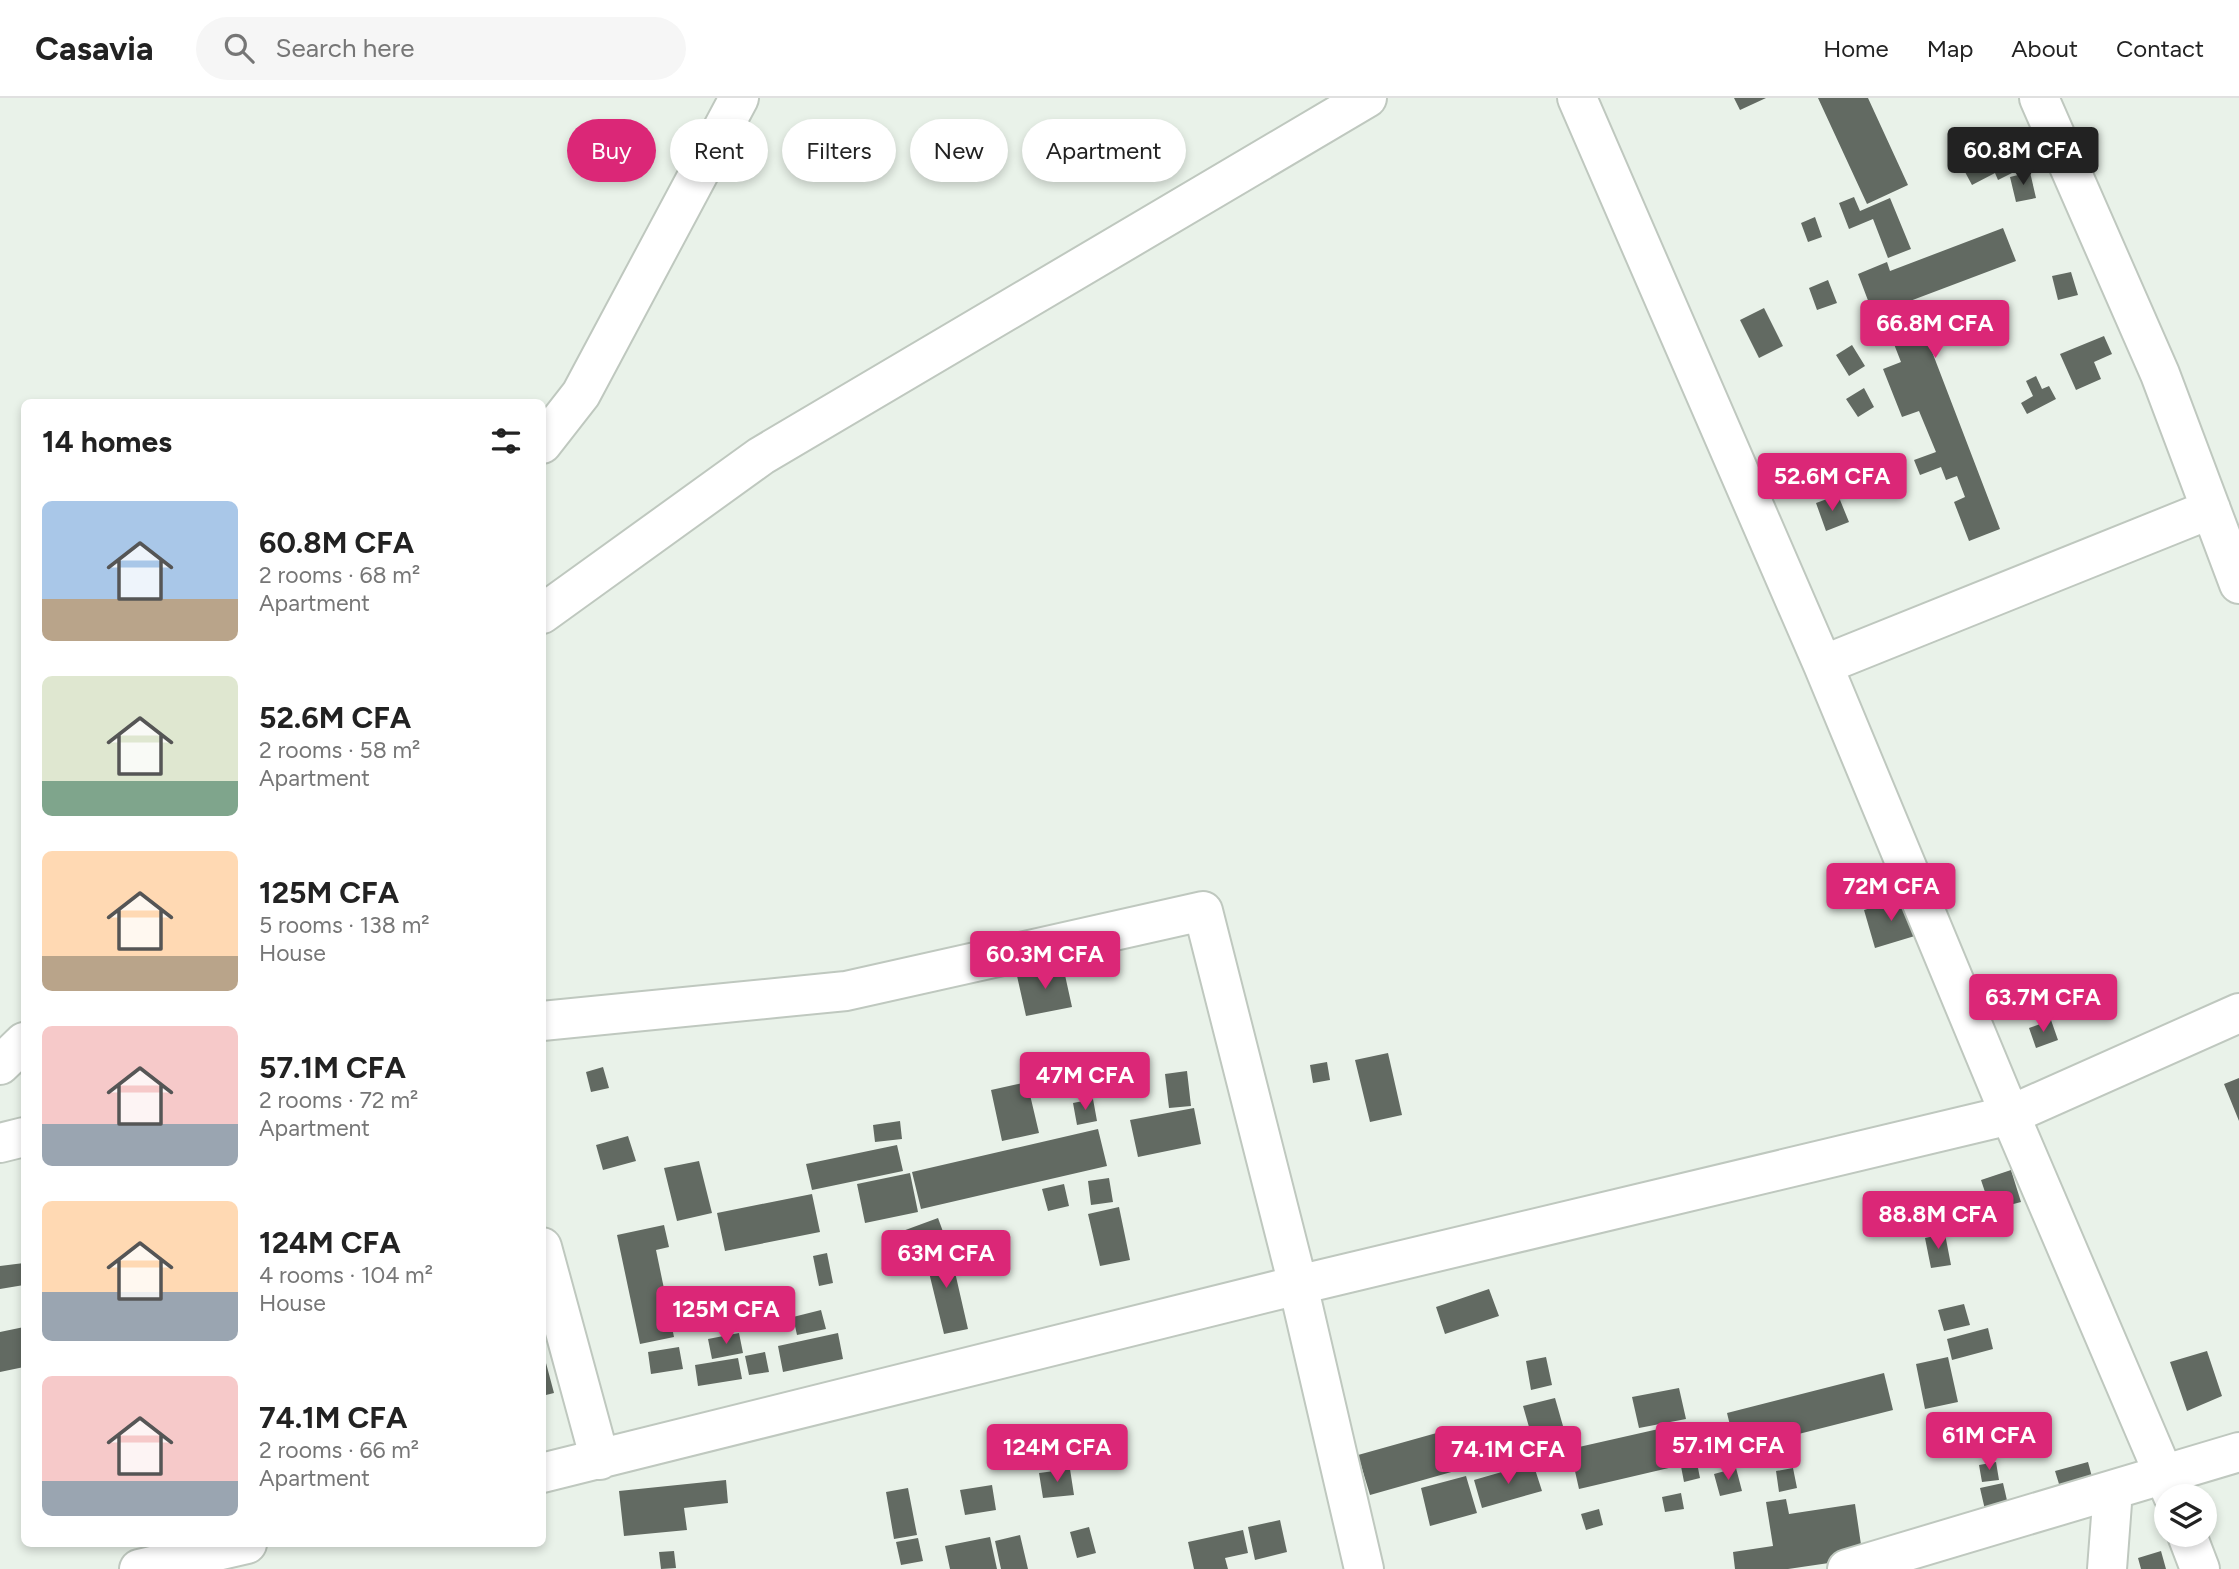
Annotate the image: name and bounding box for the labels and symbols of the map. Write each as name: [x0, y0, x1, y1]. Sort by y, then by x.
pin: 60.8M CFA: [1943, 127, 2103, 187]
pin: 66.8M CFA: [1855, 300, 2015, 360]
pin: 52.6M CFA: [1752, 454, 1912, 513]
pin: 72M CFA: [1826, 864, 1956, 923]
pin: 60.3M CFA: [965, 932, 1125, 991]
pin: 63.7M CFA: [1963, 974, 2123, 1034]
pin: 47M CFA: [1020, 1052, 1150, 1112]
pin: 88.8M CFA: [1858, 1192, 2018, 1251]
pin: 63M CFA: [881, 1230, 1011, 1290]
pin: 125M CFA: [654, 1286, 798, 1346]
pin: 61M CFA: [1924, 1412, 2054, 1472]
pin: 57.1M CFA: [1648, 1422, 1808, 1482]
pin: 124M CFA: [985, 1424, 1129, 1484]
pin: 74.1M CFA: [1428, 1426, 1588, 1486]

